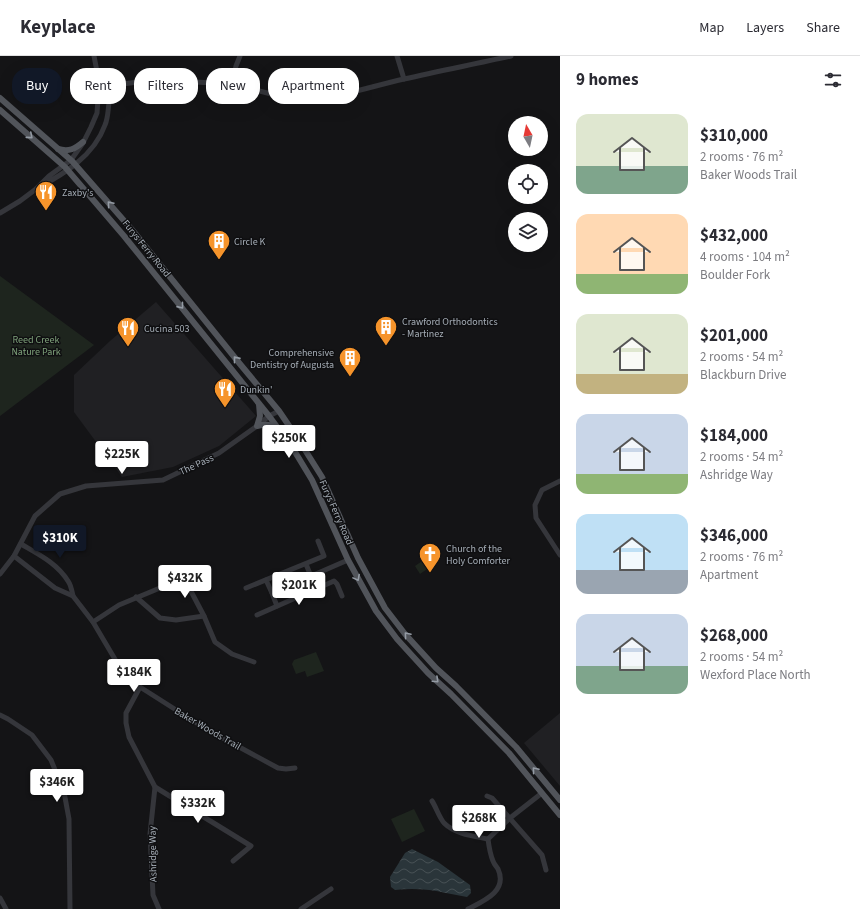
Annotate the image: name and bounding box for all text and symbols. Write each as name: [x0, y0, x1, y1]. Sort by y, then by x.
text: Keyplace: [20, 14, 96, 41]
text: Map: [699, 18, 724, 38]
text: Layers: [746, 18, 784, 38]
text: Share: [806, 18, 840, 38]
chip: Buy: [12, 68, 62, 104]
chip: Rent: [70, 68, 126, 104]
chip: Filters: [134, 68, 198, 104]
chip: New: [206, 68, 260, 104]
chip: Apartment: [268, 68, 359, 104]
text: 9 homes: [576, 68, 638, 92]
icon: filters: [822, 69, 844, 91]
north arrow: [508, 116, 548, 156]
map controls: [508, 116, 548, 252]
text: $310,000: [700, 124, 768, 148]
icon: home: [608, 130, 656, 178]
one-way arrow: [25, 131, 32, 138]
text: 2 rooms · 76 m²: [700, 148, 783, 166]
button: locate: [508, 164, 548, 204]
text: Baker Woods Trail: [700, 166, 797, 184]
restaurant icon: Zaxby's: [33, 179, 59, 212]
place label: Zaxby's: [62, 186, 93, 200]
one-way arrow: [107, 202, 114, 209]
button: layers: [508, 212, 548, 252]
street label: Furys Ferry Road: [119, 217, 174, 280]
text: $432,000: [700, 224, 768, 248]
building icon: Circle K: [206, 228, 232, 261]
icon: home: [608, 230, 656, 278]
place label: Circle K: [234, 235, 266, 249]
text: 4 rooms · 104 m²: [700, 248, 790, 266]
text: Boulder Fork: [700, 266, 770, 284]
one-way arrow: [176, 301, 183, 308]
building icon: Crawford Orthodontics - Martinez: [373, 314, 399, 347]
restaurant icon: Cucina 503: [115, 315, 141, 348]
place label: Crawford Orthodontics - Martinez: [402, 315, 498, 341]
place label: Cucina 503: [144, 322, 190, 336]
text: $201,000: [700, 324, 768, 348]
icon: home: [608, 330, 656, 378]
park label: Reed Creek Nature Park: [11, 333, 61, 359]
building icon: Comprehensive Dentistry of Augusta: [337, 345, 363, 378]
place label: Comprehensive Dentistry of Augusta: [250, 346, 334, 372]
text: 2 rooms · 54 m²: [700, 348, 783, 366]
one-way arrow: [234, 357, 241, 364]
text: Blackburn Drive: [700, 366, 787, 384]
restaurant icon: Dunkin': [212, 376, 238, 409]
place label: Dunkin': [240, 383, 272, 397]
text: $184,000: [700, 424, 768, 448]
pin: $250K: [261, 425, 317, 459]
text: $250K: [271, 429, 307, 447]
icon: home: [608, 430, 656, 478]
pin: $225K: [94, 441, 150, 475]
text: $225K: [104, 445, 140, 463]
text: 2 rooms · 54 m²: [700, 448, 783, 466]
street label: The Pass: [177, 451, 216, 479]
text: Ashridge Way: [700, 466, 773, 484]
street label: Furys Ferry Road: [315, 478, 357, 547]
text: $346,000: [700, 524, 768, 548]
pin: $310K: [32, 525, 88, 559]
text: $310K: [42, 529, 78, 547]
icon: home: [608, 530, 656, 578]
church icon: Church of the Holy Comforter: [417, 541, 443, 574]
place label: Church of the Holy Comforter: [446, 542, 510, 568]
text: 2 rooms · 76 m²: [700, 548, 783, 566]
pin: $432K: [157, 565, 213, 599]
text: Apartment: [700, 566, 758, 584]
text: $432K: [167, 569, 203, 587]
pin: $201K: [271, 572, 327, 606]
one-way arrow: [353, 573, 360, 581]
text: $201K: [281, 576, 317, 594]
text: $268,000: [700, 624, 768, 648]
icon: home: [608, 630, 656, 678]
one-way arrow: [404, 633, 411, 640]
text: 2 rooms · 54 m²: [700, 648, 783, 666]
pin: $184K: [106, 659, 162, 693]
text: $184K: [116, 663, 152, 681]
text: Wexford Place North: [700, 666, 811, 684]
one-way arrow: [431, 676, 439, 683]
street label: Baker Woods Trail: [172, 704, 244, 754]
one-way arrow: [532, 767, 539, 775]
pin: $346K: [29, 769, 85, 803]
text: $346K: [39, 773, 75, 791]
pin: $332K: [170, 790, 226, 824]
text: $332K: [180, 794, 216, 812]
pin: $268K: [451, 805, 507, 839]
text: $268K: [461, 809, 497, 827]
street label: Ashridge Way: [146, 826, 160, 882]

